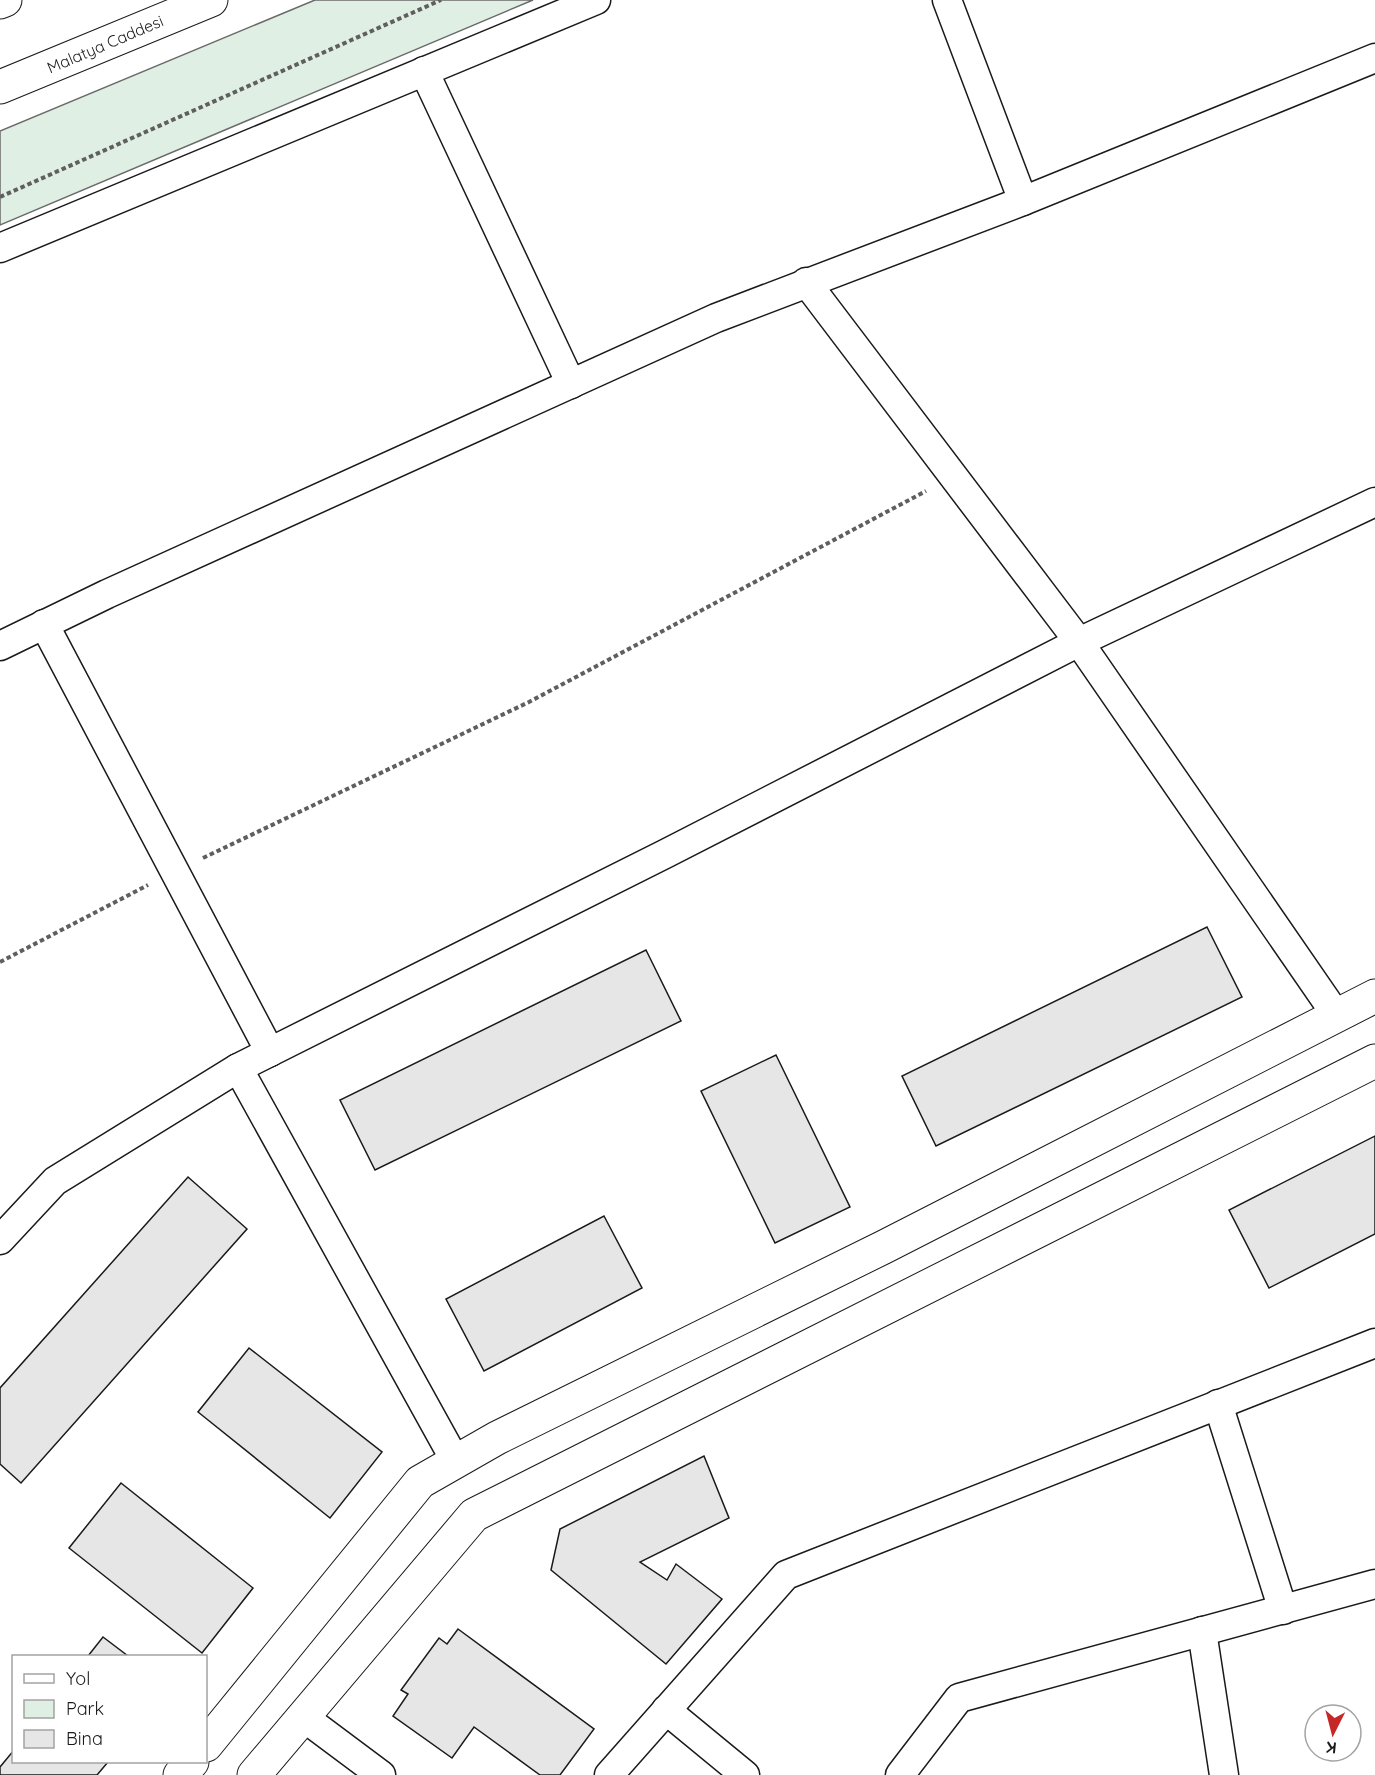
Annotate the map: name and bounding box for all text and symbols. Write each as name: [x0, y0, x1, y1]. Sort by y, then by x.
street label: Malatya Caddesi: [44, 10, 166, 78]
legend: [12, 1655, 207, 1763]
text: Yol: [66, 1667, 90, 1690]
text: Park: [66, 1697, 104, 1720]
north arrow: [1303, 1703, 1363, 1763]
text: Bina: [66, 1727, 103, 1750]
text: K: [1325, 1737, 1338, 1758]

